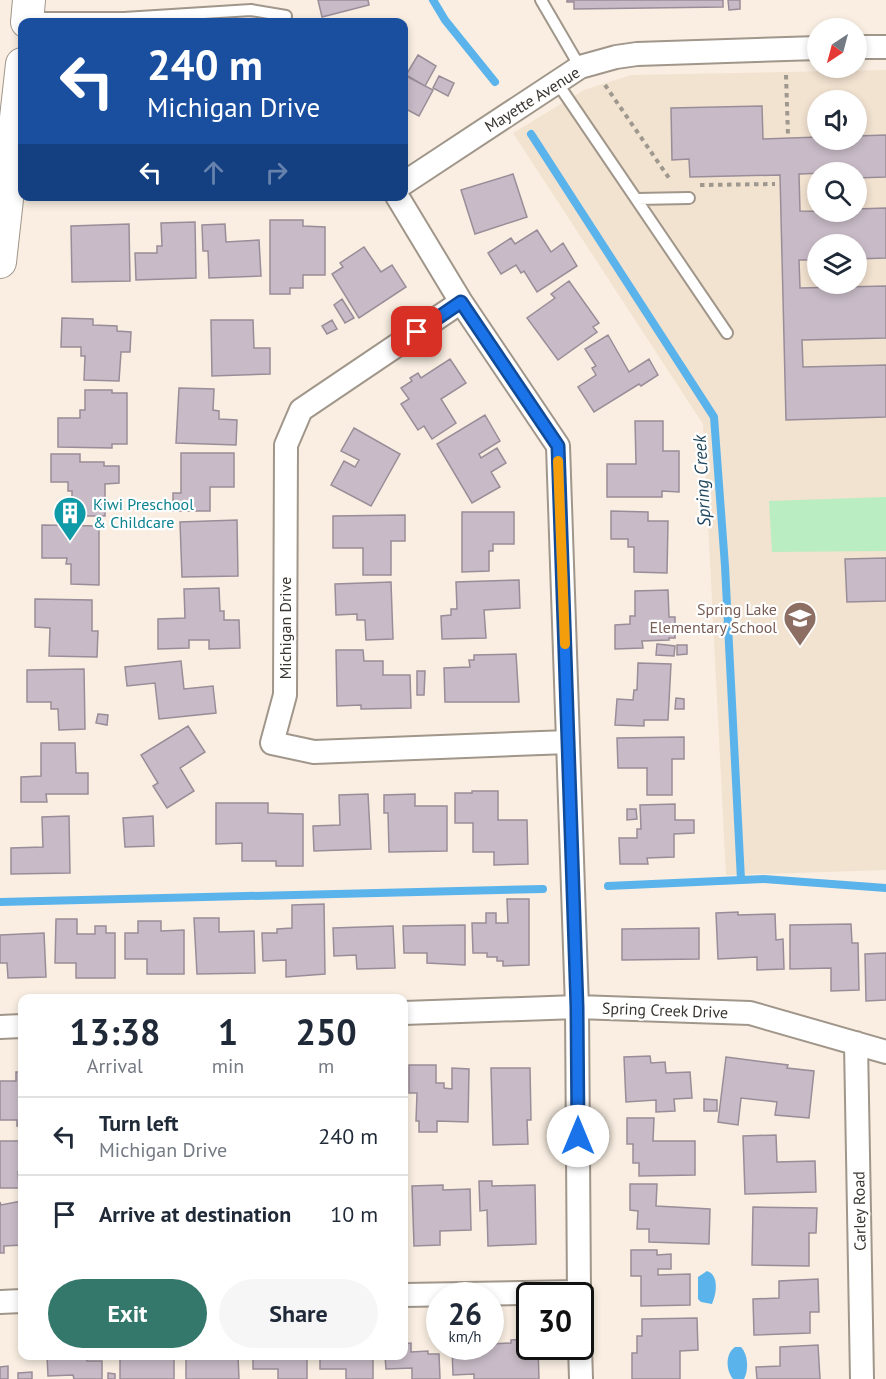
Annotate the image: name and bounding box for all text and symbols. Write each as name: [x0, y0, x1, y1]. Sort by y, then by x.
north arrow: [807, 18, 867, 78]
map controls: [807, 18, 867, 294]
text: 240 m: [147, 37, 263, 92]
icon: left: [48, 42, 126, 120]
street label: Mayette Avenue: [481, 62, 583, 136]
text: Michigan Drive: [147, 90, 320, 124]
button: sound: [807, 90, 867, 150]
icon: left: [134, 156, 167, 189]
icon: ahead: [197, 156, 230, 189]
icon: right: [260, 156, 293, 189]
button: search: [807, 162, 867, 222]
button: layers: [807, 234, 867, 294]
pin: [391, 306, 442, 357]
icon: arrive: [400, 315, 433, 348]
water label: Spring Creek: [688, 434, 715, 528]
place label: Kiwi Preschool & Childcare: [93, 494, 194, 532]
building icon: Kiwi Preschool & Childcare: [52, 495, 88, 542]
street label: Michigan Drive: [275, 577, 295, 679]
place label: Spring Lake Elementary School: [650, 599, 777, 637]
school or university icon: Spring Lake Elementary School: [782, 600, 818, 647]
street label: Spring Creek Drive: [602, 998, 728, 1022]
text: 13:38: [69, 1008, 161, 1055]
text: 1: [218, 1008, 238, 1055]
text: 250: [296, 1008, 357, 1055]
text: Arrival: [87, 1053, 143, 1079]
text: min: [212, 1053, 244, 1079]
text: m: [318, 1053, 334, 1079]
position arrow: [546, 1104, 610, 1168]
text: Turn left: [99, 1109, 179, 1137]
icon: left: [48, 1120, 81, 1153]
text: 240 m: [318, 1122, 378, 1150]
text: Michigan Drive: [99, 1137, 227, 1163]
street label: Carley Road: [848, 1171, 870, 1251]
icon: arrive: [48, 1198, 81, 1231]
text: Arrive at destination: [99, 1200, 291, 1228]
text: 10 m: [330, 1200, 378, 1228]
button: Exit: [48, 1279, 207, 1348]
button: Share: [219, 1279, 378, 1348]
speed limit sign: 30: [516, 1282, 594, 1360]
text: 26: [448, 1294, 482, 1333]
text: km/h: [449, 1327, 481, 1346]

